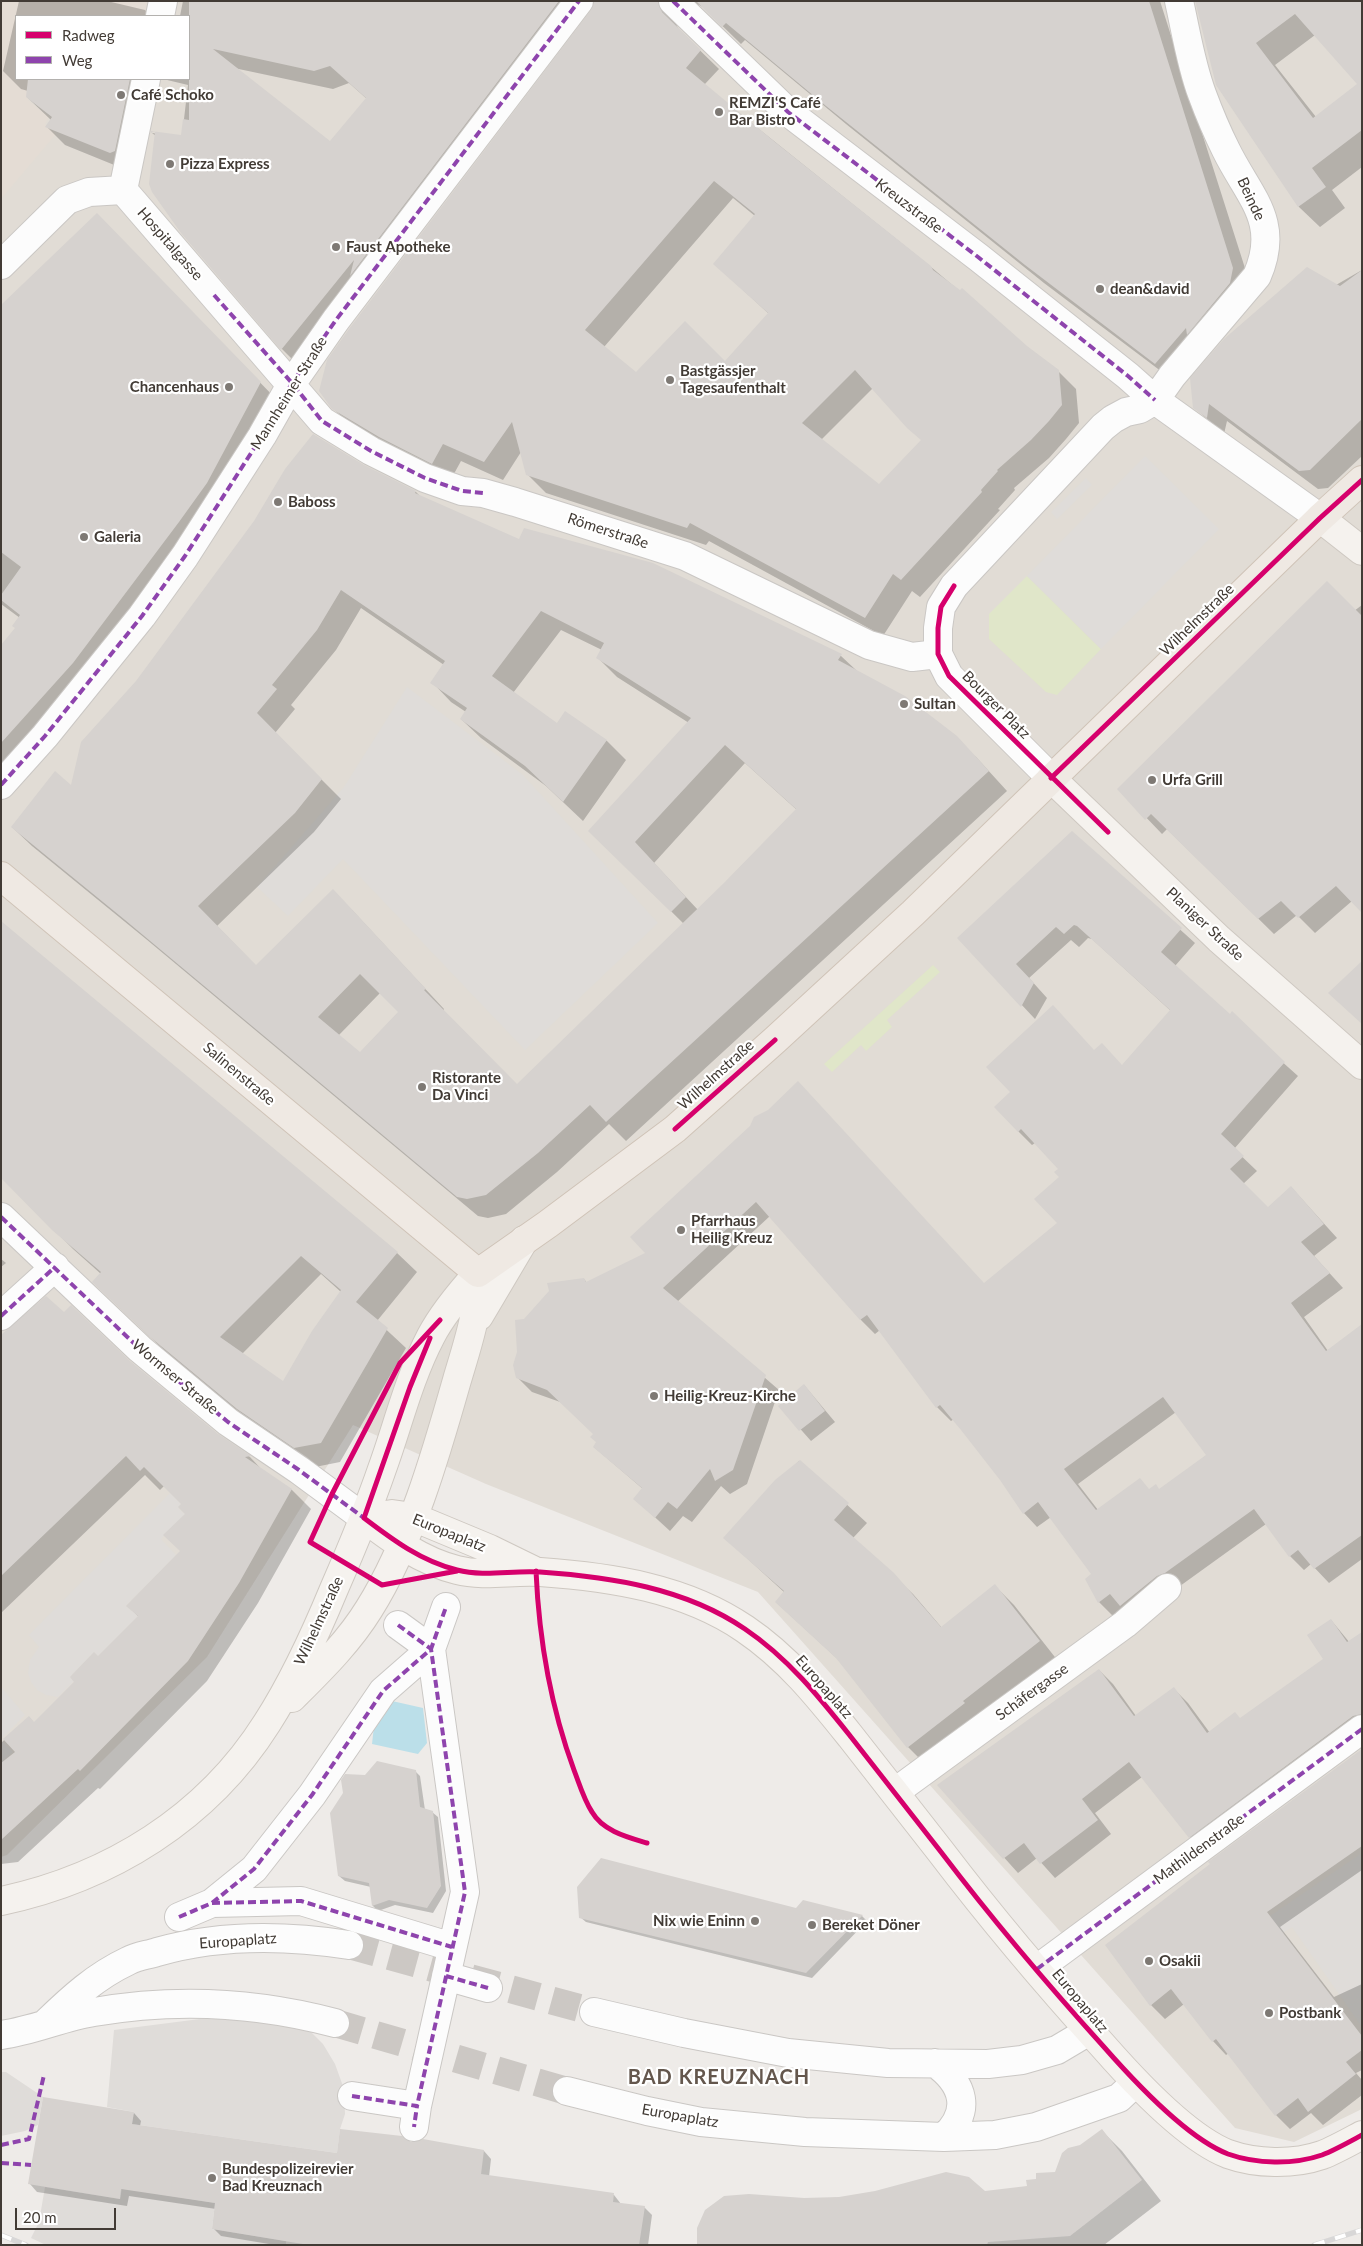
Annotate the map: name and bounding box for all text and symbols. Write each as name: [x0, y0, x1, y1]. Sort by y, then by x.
legend: [15, 15, 190, 80]
text: Radweg: [62, 26, 115, 44]
text: Weg: [62, 51, 92, 69]
place label: Café Schoko: [131, 86, 214, 104]
marker: Café Schoko: [115, 89, 127, 101]
place label: REMZI‘S Café Bar Bistro: [729, 94, 821, 129]
marker: REMZI‘S Café Bar Bistro: [713, 106, 725, 118]
place label: Pizza Express: [180, 155, 270, 173]
marker: Pizza Express: [164, 158, 176, 170]
street label: Beinde: [1233, 174, 1269, 224]
street label: Kreuzstraße: [872, 175, 946, 237]
street label: Hospitalgasse: [133, 204, 207, 284]
place label: Faust Apotheke: [346, 238, 450, 256]
marker: Faust Apotheke: [330, 241, 342, 253]
place label: dean&david: [1110, 280, 1190, 298]
marker: dean&david: [1094, 283, 1106, 295]
street label: Mannheimer Straße: [247, 333, 331, 453]
place label: Bastgässjer Tagesaufenthalt: [680, 362, 786, 397]
marker: Bastgässjer Tagesaufenthalt: [664, 374, 676, 386]
place label: Chancenhaus: [130, 378, 219, 396]
marker: Chancenhaus: [223, 381, 235, 393]
place label: Baboss: [288, 493, 336, 511]
marker: Baboss: [272, 496, 284, 508]
street label: Römerstraße: [565, 509, 651, 553]
place label: Galeria: [94, 528, 141, 546]
marker: Galeria: [78, 531, 90, 543]
street label: Wilhelmstraße: [1156, 580, 1238, 660]
street label: Bourger Platz: [958, 667, 1034, 743]
place label: Sultan: [914, 695, 956, 713]
marker: Sultan: [898, 698, 910, 710]
place label: Urfa Grill: [1162, 771, 1223, 789]
marker: Urfa Grill: [1146, 774, 1158, 786]
street label: Planiger Straße: [1163, 884, 1247, 964]
street label: Wilhelmstraße: [674, 1036, 758, 1114]
street label: Salinenstraße: [199, 1039, 279, 1109]
place label: Ristorante Da Vinci: [432, 1069, 501, 1104]
marker: Ristorante Da Vinci: [416, 1081, 428, 1093]
place label: Pfarrhaus Heilig Kreuz: [691, 1212, 772, 1247]
marker: Pfarrhaus Heilig Kreuz: [675, 1224, 687, 1236]
street label: Wormser Straße: [128, 1336, 222, 1418]
place label: Heilig-Kreuz-Kirche: [664, 1387, 796, 1405]
marker: Heilig-Kreuz-Kirche: [648, 1390, 660, 1402]
street label: Europaplatz: [410, 1510, 488, 1556]
street label: Wilhelmstraße: [291, 1574, 347, 1668]
street label: Europaplatz: [792, 1652, 856, 1722]
street label: Schäfergasse: [992, 1660, 1072, 1724]
street label: Mathildenstraße: [1150, 1810, 1248, 1888]
place label: Nix wie Eninn: [653, 1912, 745, 1930]
marker: Nix wie Eninn: [749, 1915, 761, 1927]
place label: Bereket Döner: [822, 1916, 920, 1934]
marker: Bereket Döner: [806, 1919, 818, 1931]
street label: Europaplatz: [199, 1929, 277, 1953]
place label: Osakii: [1159, 1952, 1201, 1970]
marker: Osakii: [1143, 1955, 1155, 1967]
street label: Europaplatz: [1048, 1965, 1112, 2037]
place label: Postbank: [1279, 2004, 1341, 2022]
marker: Postbank: [1263, 2007, 1275, 2019]
district label: BAD KREUZNACH: [626, 2066, 812, 2090]
street label: Europaplatz: [640, 2100, 720, 2132]
place label: Bundespolizeirevier Bad Kreuznach: [222, 2160, 354, 2195]
marker: Bundespolizeirevier Bad Kreuznach: [206, 2172, 218, 2184]
scale bar: [18, 2198, 119, 2230]
text: 20 m: [23, 2208, 57, 2226]

